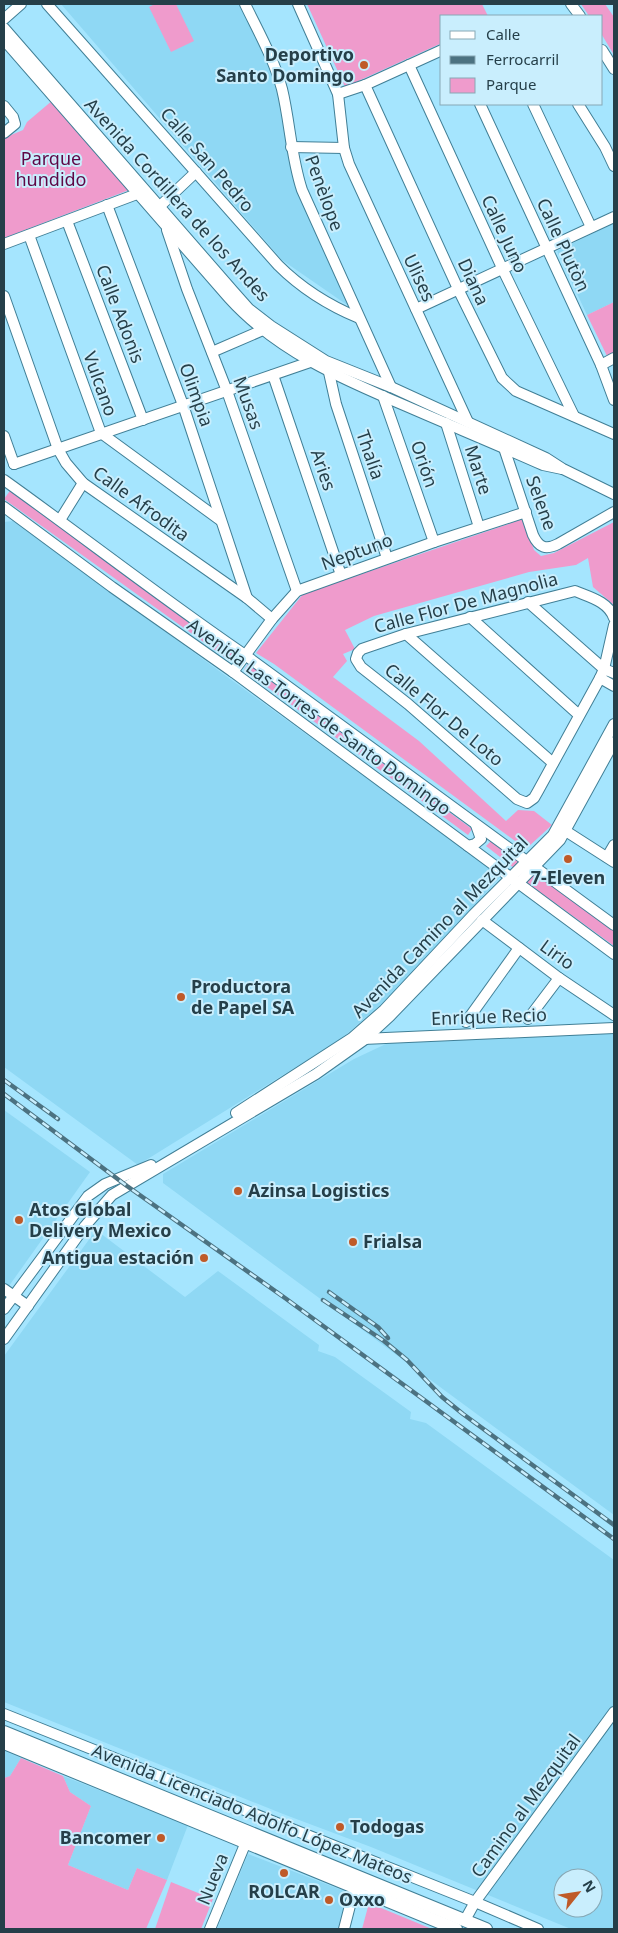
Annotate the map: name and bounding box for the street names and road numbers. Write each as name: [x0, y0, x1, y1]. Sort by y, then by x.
street label: Avenida Cordillera de los Andes: [80, 92, 276, 306]
street label: Calle San Pedro: [156, 102, 260, 217]
street label: Penèlope: [300, 151, 350, 234]
street label: Calle Juno: [476, 191, 533, 277]
street label: Calle Plutòn: [532, 194, 596, 295]
street label: Ulises: [398, 250, 441, 305]
street label: Diana: [453, 254, 495, 309]
street label: Calle Adonis: [91, 261, 151, 366]
street label: Vulcano: [78, 348, 124, 419]
street label: Olimpia: [174, 360, 220, 430]
street label: Musas: [228, 373, 270, 433]
street label: Thalía: [351, 427, 391, 483]
street label: Orión: [406, 437, 444, 490]
street label: Marte: [460, 442, 498, 497]
street label: Aries: [306, 446, 342, 494]
street label: Calle Afrodita: [89, 460, 195, 546]
street label: Selene: [521, 472, 563, 533]
street label: Neptuno: [318, 527, 396, 575]
street label: Calle Flor De Magnolia: [371, 566, 560, 638]
street label: Avenida Las Torres de Santo Domingo: [183, 612, 456, 820]
street label: Calle Flor De Loto: [380, 657, 509, 771]
street label: Avenida Camino al Mezquital: [346, 830, 533, 1023]
street label: Lirio: [536, 934, 580, 975]
street label: Enrique Recio: [431, 1002, 547, 1030]
street label: Camino al Mezquital: [465, 1729, 585, 1882]
street label: Avenida Licenciado Adolfo López Mateos: [89, 1738, 416, 1889]
street label: Nueva: [191, 1849, 233, 1908]

